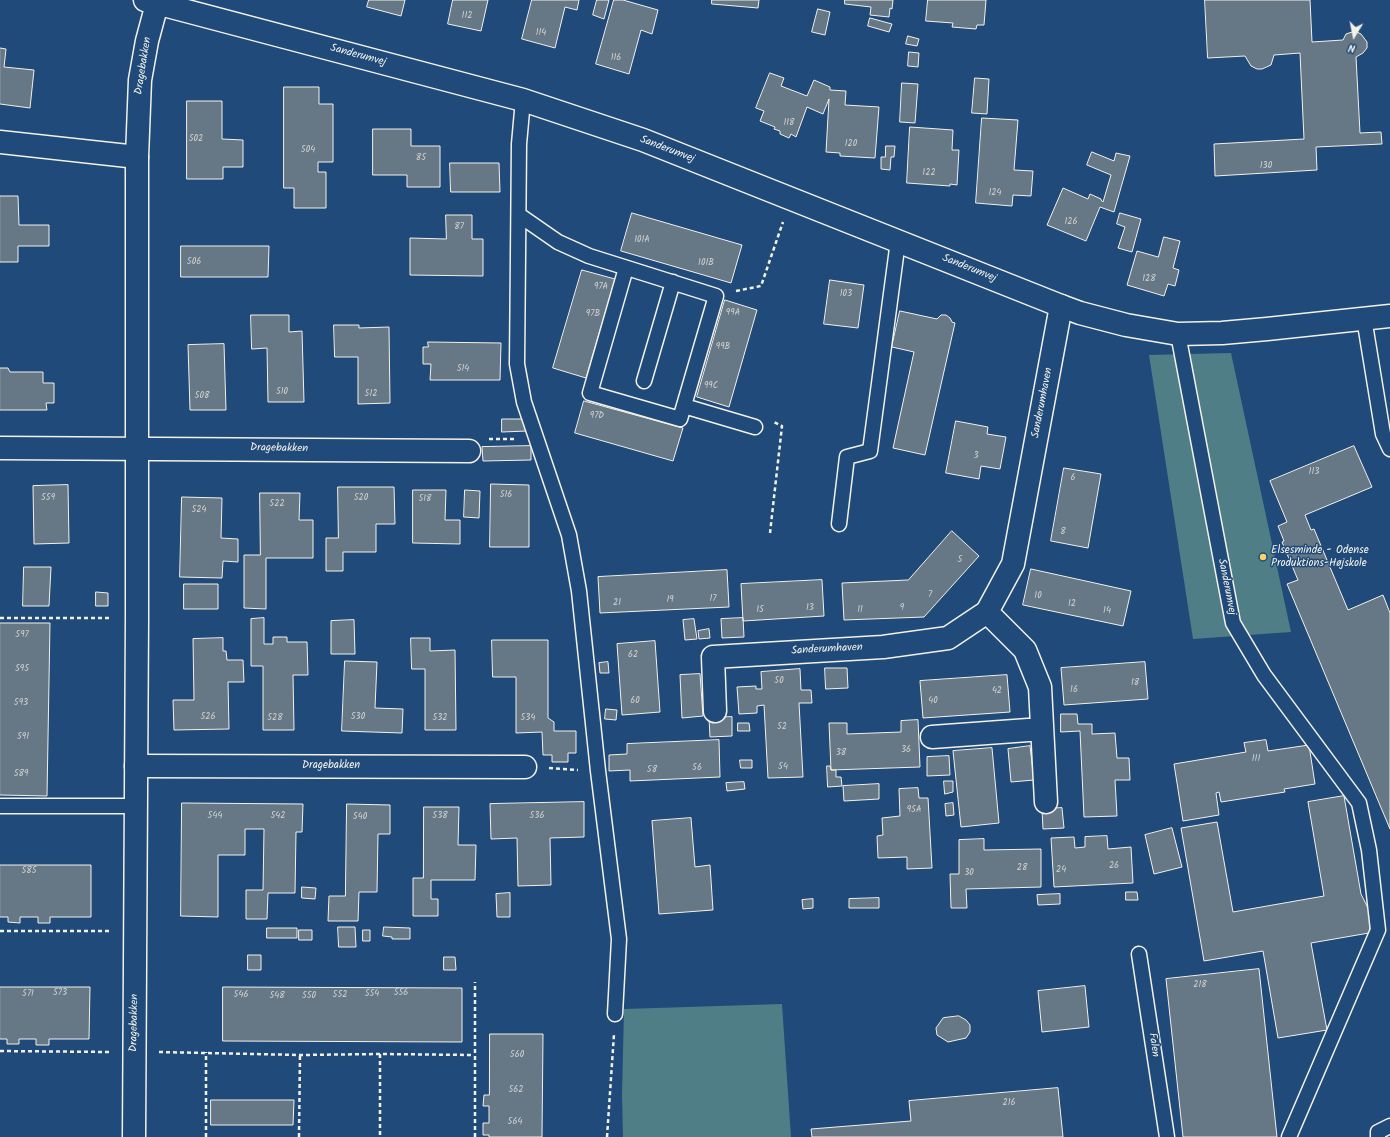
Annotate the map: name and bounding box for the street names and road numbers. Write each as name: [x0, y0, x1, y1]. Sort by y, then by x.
street label: Dragebakken: [133, 36, 155, 96]
street label: Sanderumvej: [329, 42, 387, 70]
street label: Sanderumvej: [638, 134, 696, 166]
street label: Sanderumvej: [940, 252, 998, 286]
street label: Sanderumhaven: [1030, 367, 1056, 439]
street label: Dragebakken: [250, 442, 308, 456]
street label: Sanderumvej: [1214, 558, 1238, 616]
street label: Sanderumhaven: [791, 642, 863, 658]
street label: Dragebakken: [302, 759, 360, 773]
street label: Dragebakken: [128, 994, 142, 1052]
street label: Falen: [1145, 1032, 1161, 1058]

